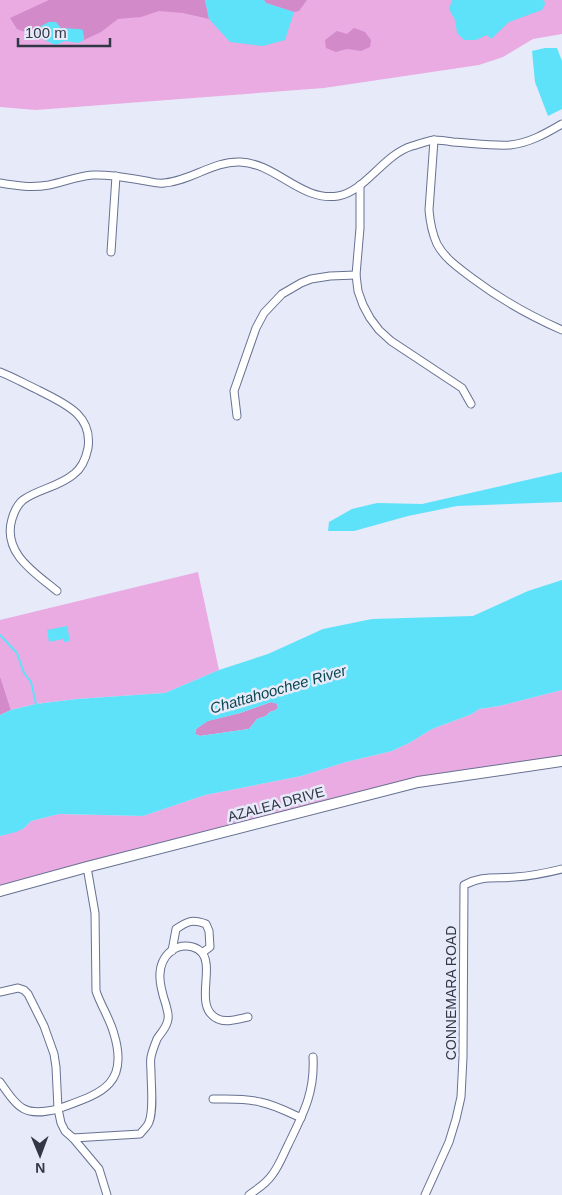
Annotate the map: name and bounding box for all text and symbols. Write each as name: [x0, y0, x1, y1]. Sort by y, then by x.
scale bar: [18, 15, 110, 47]
text: 100 m: [25, 24, 67, 41]
water label: Chattahoochee River: [208, 661, 349, 717]
street label: AZALEA DRIVE: [226, 783, 326, 825]
street label: CONNEMARA ROAD: [443, 926, 459, 1060]
north arrow: [15, 1130, 65, 1180]
text: N: [35, 1160, 45, 1176]

